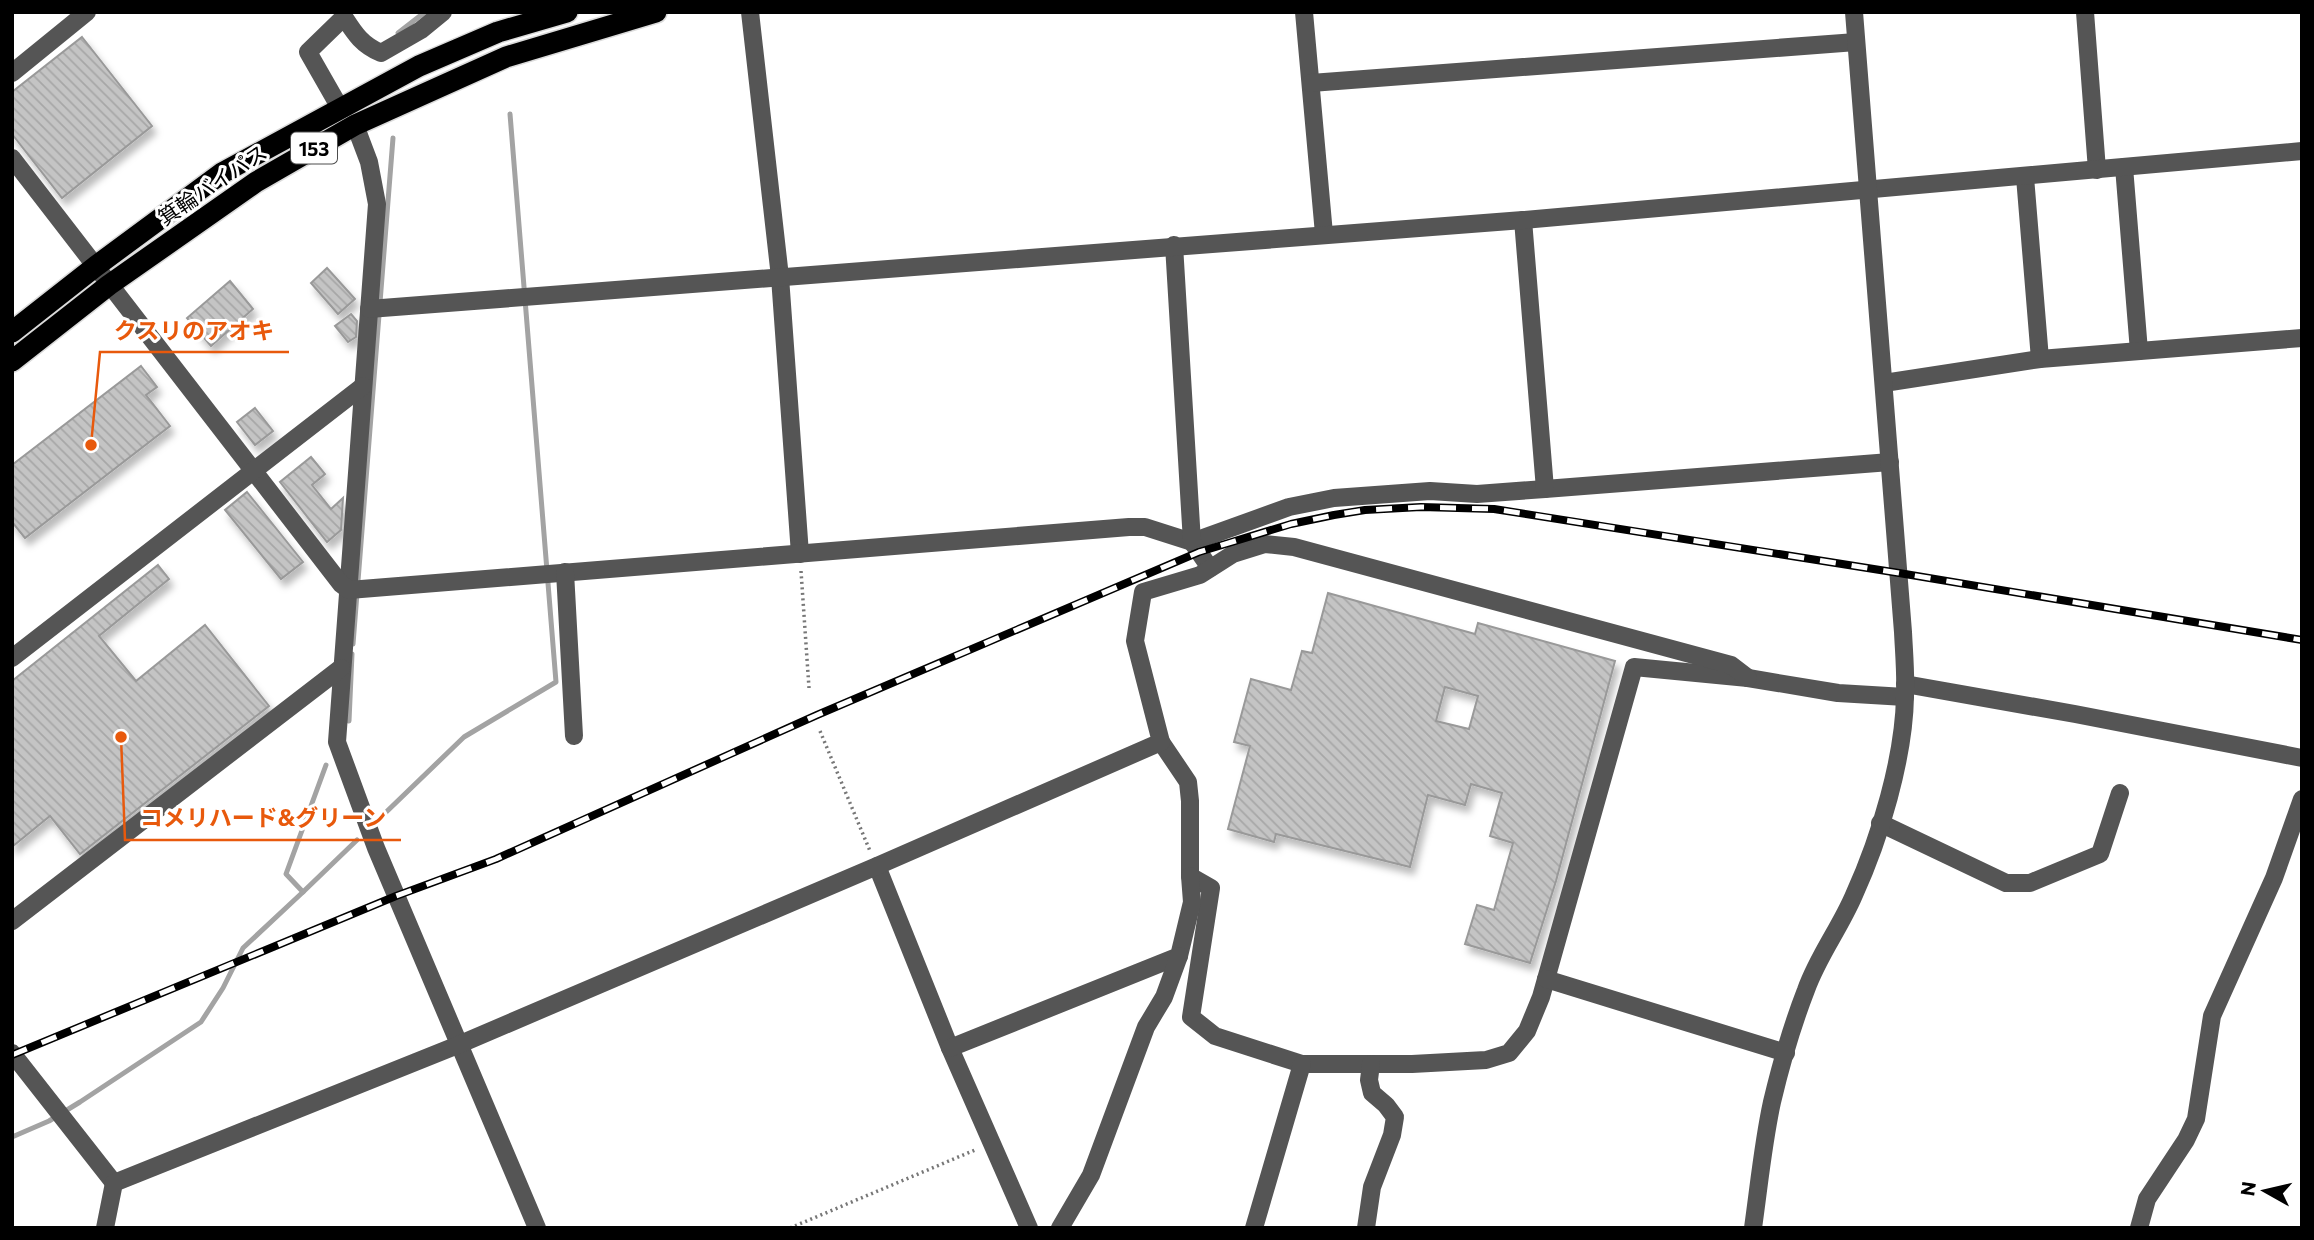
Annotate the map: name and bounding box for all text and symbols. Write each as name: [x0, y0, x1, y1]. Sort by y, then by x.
road number: 153: [291, 132, 337, 164]
street label: 箕輪バイパス: [153, 139, 271, 229]
callout: クスリのアオキ: [100, 308, 289, 352]
text: クスリのアオキ: [114, 316, 274, 344]
callout: コメリハード&グリーン: [125, 796, 401, 840]
text: コメリハード&グリーン: [140, 803, 386, 831]
north arrow: [2230, 1156, 2300, 1226]
text: N: [2235, 1180, 2260, 1197]

